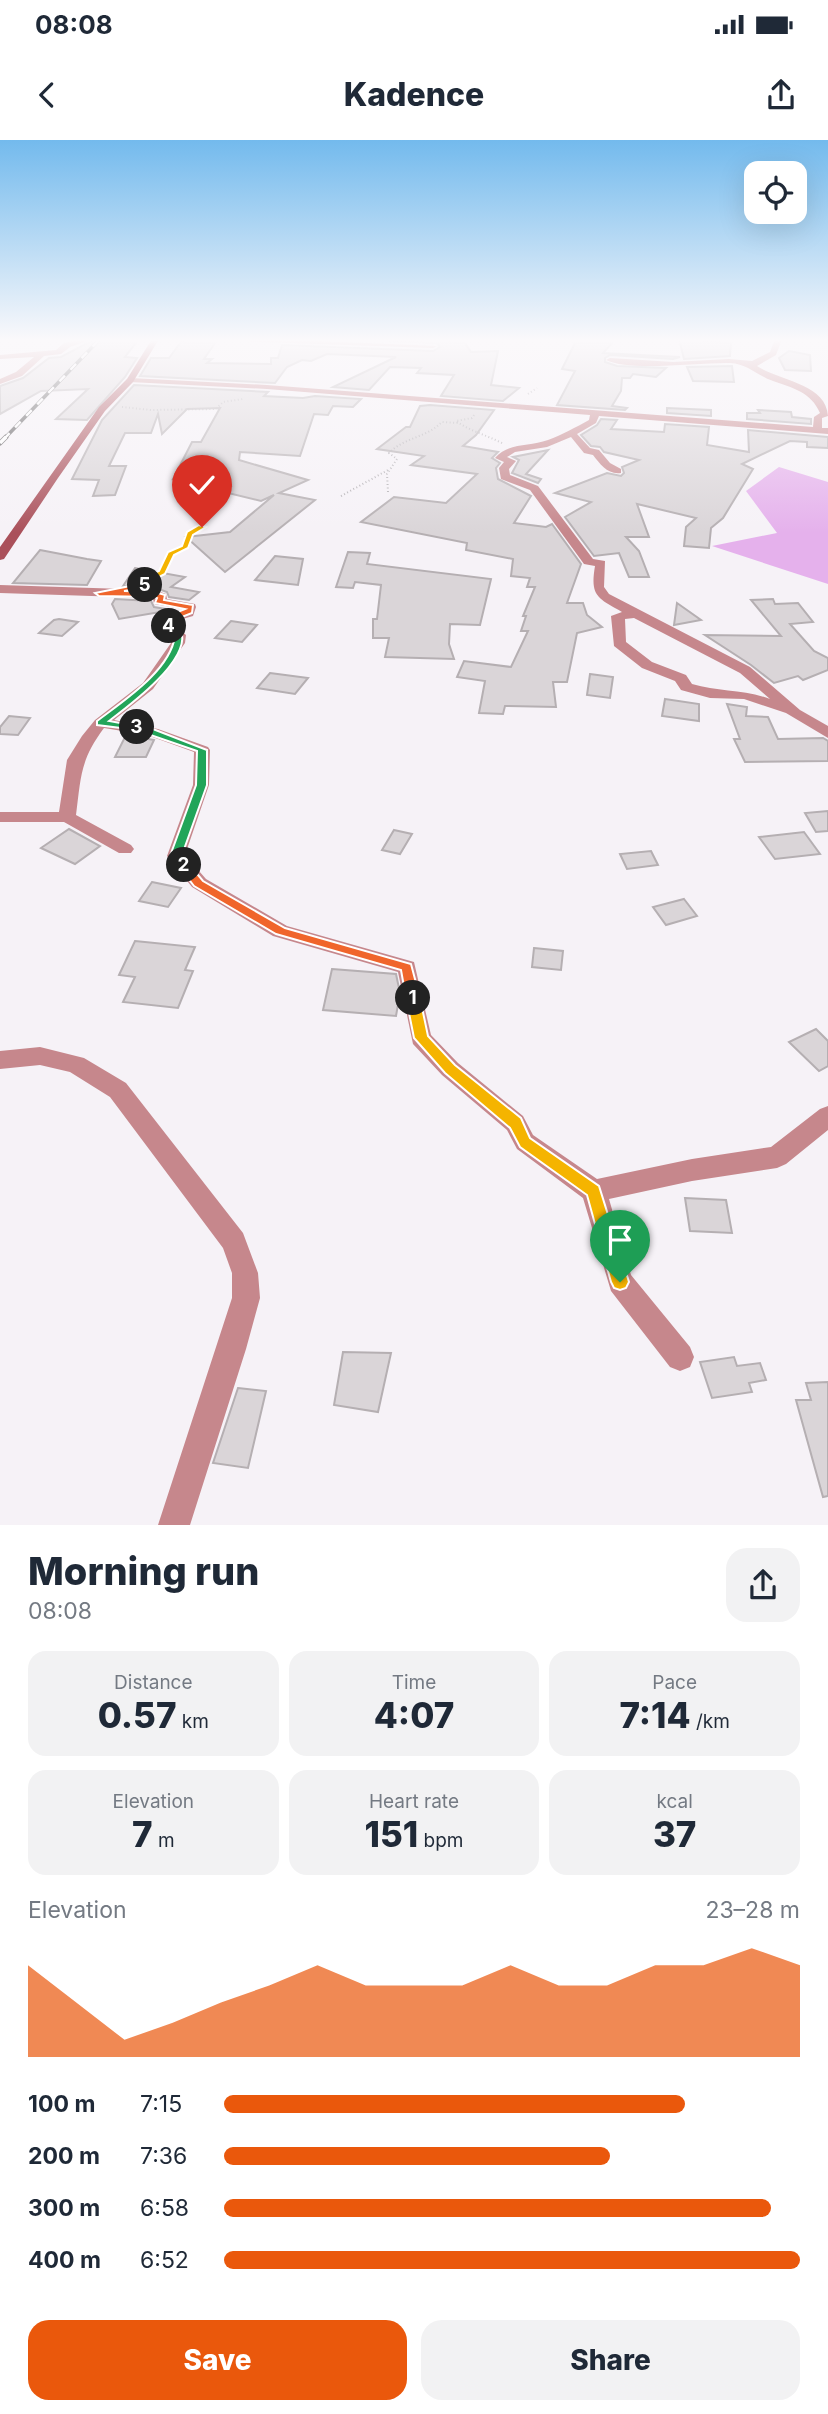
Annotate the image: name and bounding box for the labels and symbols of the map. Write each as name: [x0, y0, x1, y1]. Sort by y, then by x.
pin: [172, 455, 232, 527]
pin: 5: [128, 568, 162, 602]
pin: 4: [152, 608, 186, 644]
pin: 3: [120, 710, 154, 744]
pin: 2: [166, 848, 202, 882]
pin: 1: [396, 980, 430, 1016]
pin: [590, 1210, 650, 1282]

